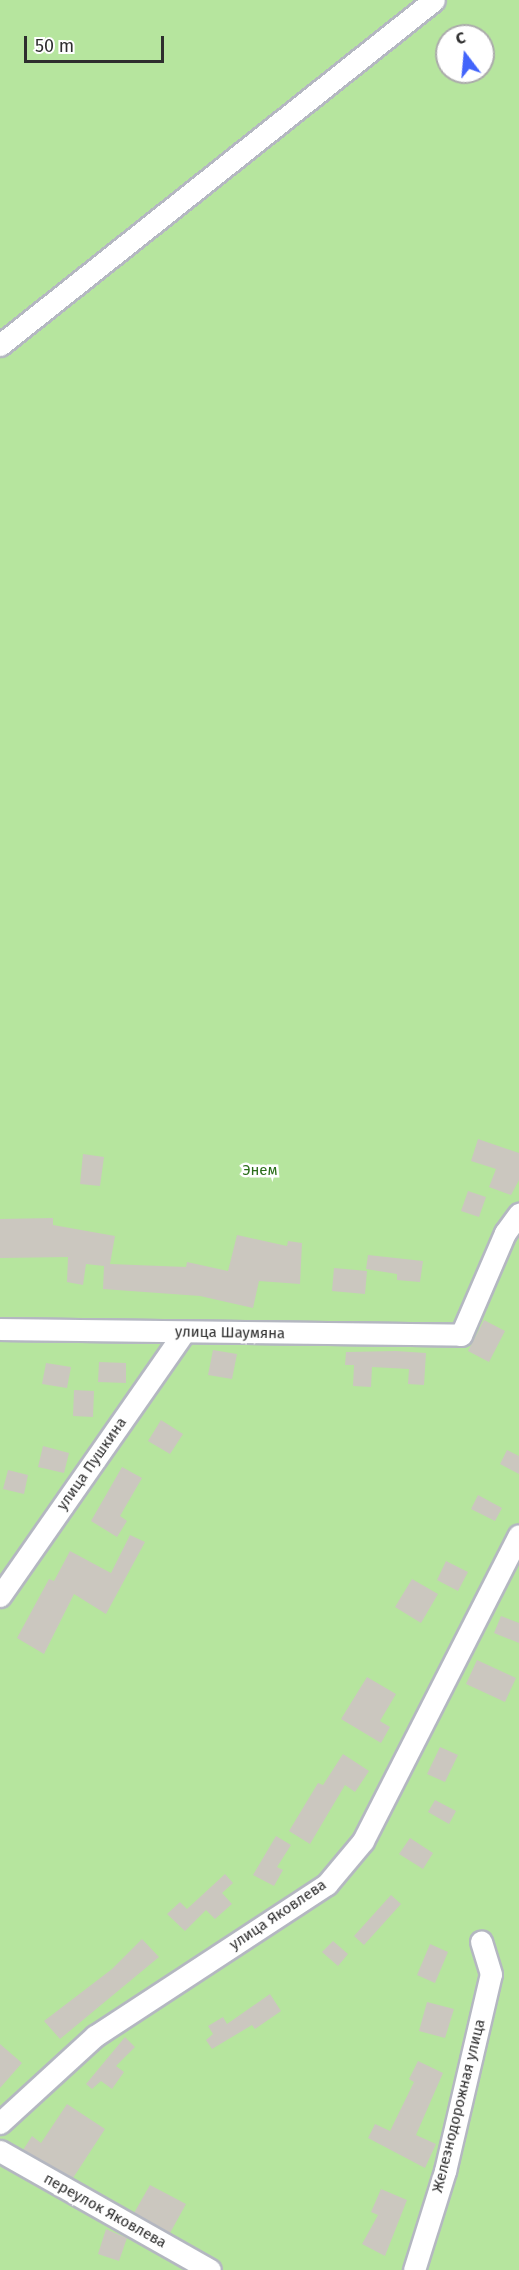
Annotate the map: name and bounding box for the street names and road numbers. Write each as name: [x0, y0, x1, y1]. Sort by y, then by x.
street label: улица Шаумяна: [175, 1323, 285, 1343]
street label: улица Пушкина: [53, 1414, 131, 1514]
street label: улица Яковлева: [226, 1876, 330, 1954]
street label: Железнодорожная улица: [429, 2017, 489, 2195]
street label: переулок Яковлева: [40, 2170, 170, 2252]

